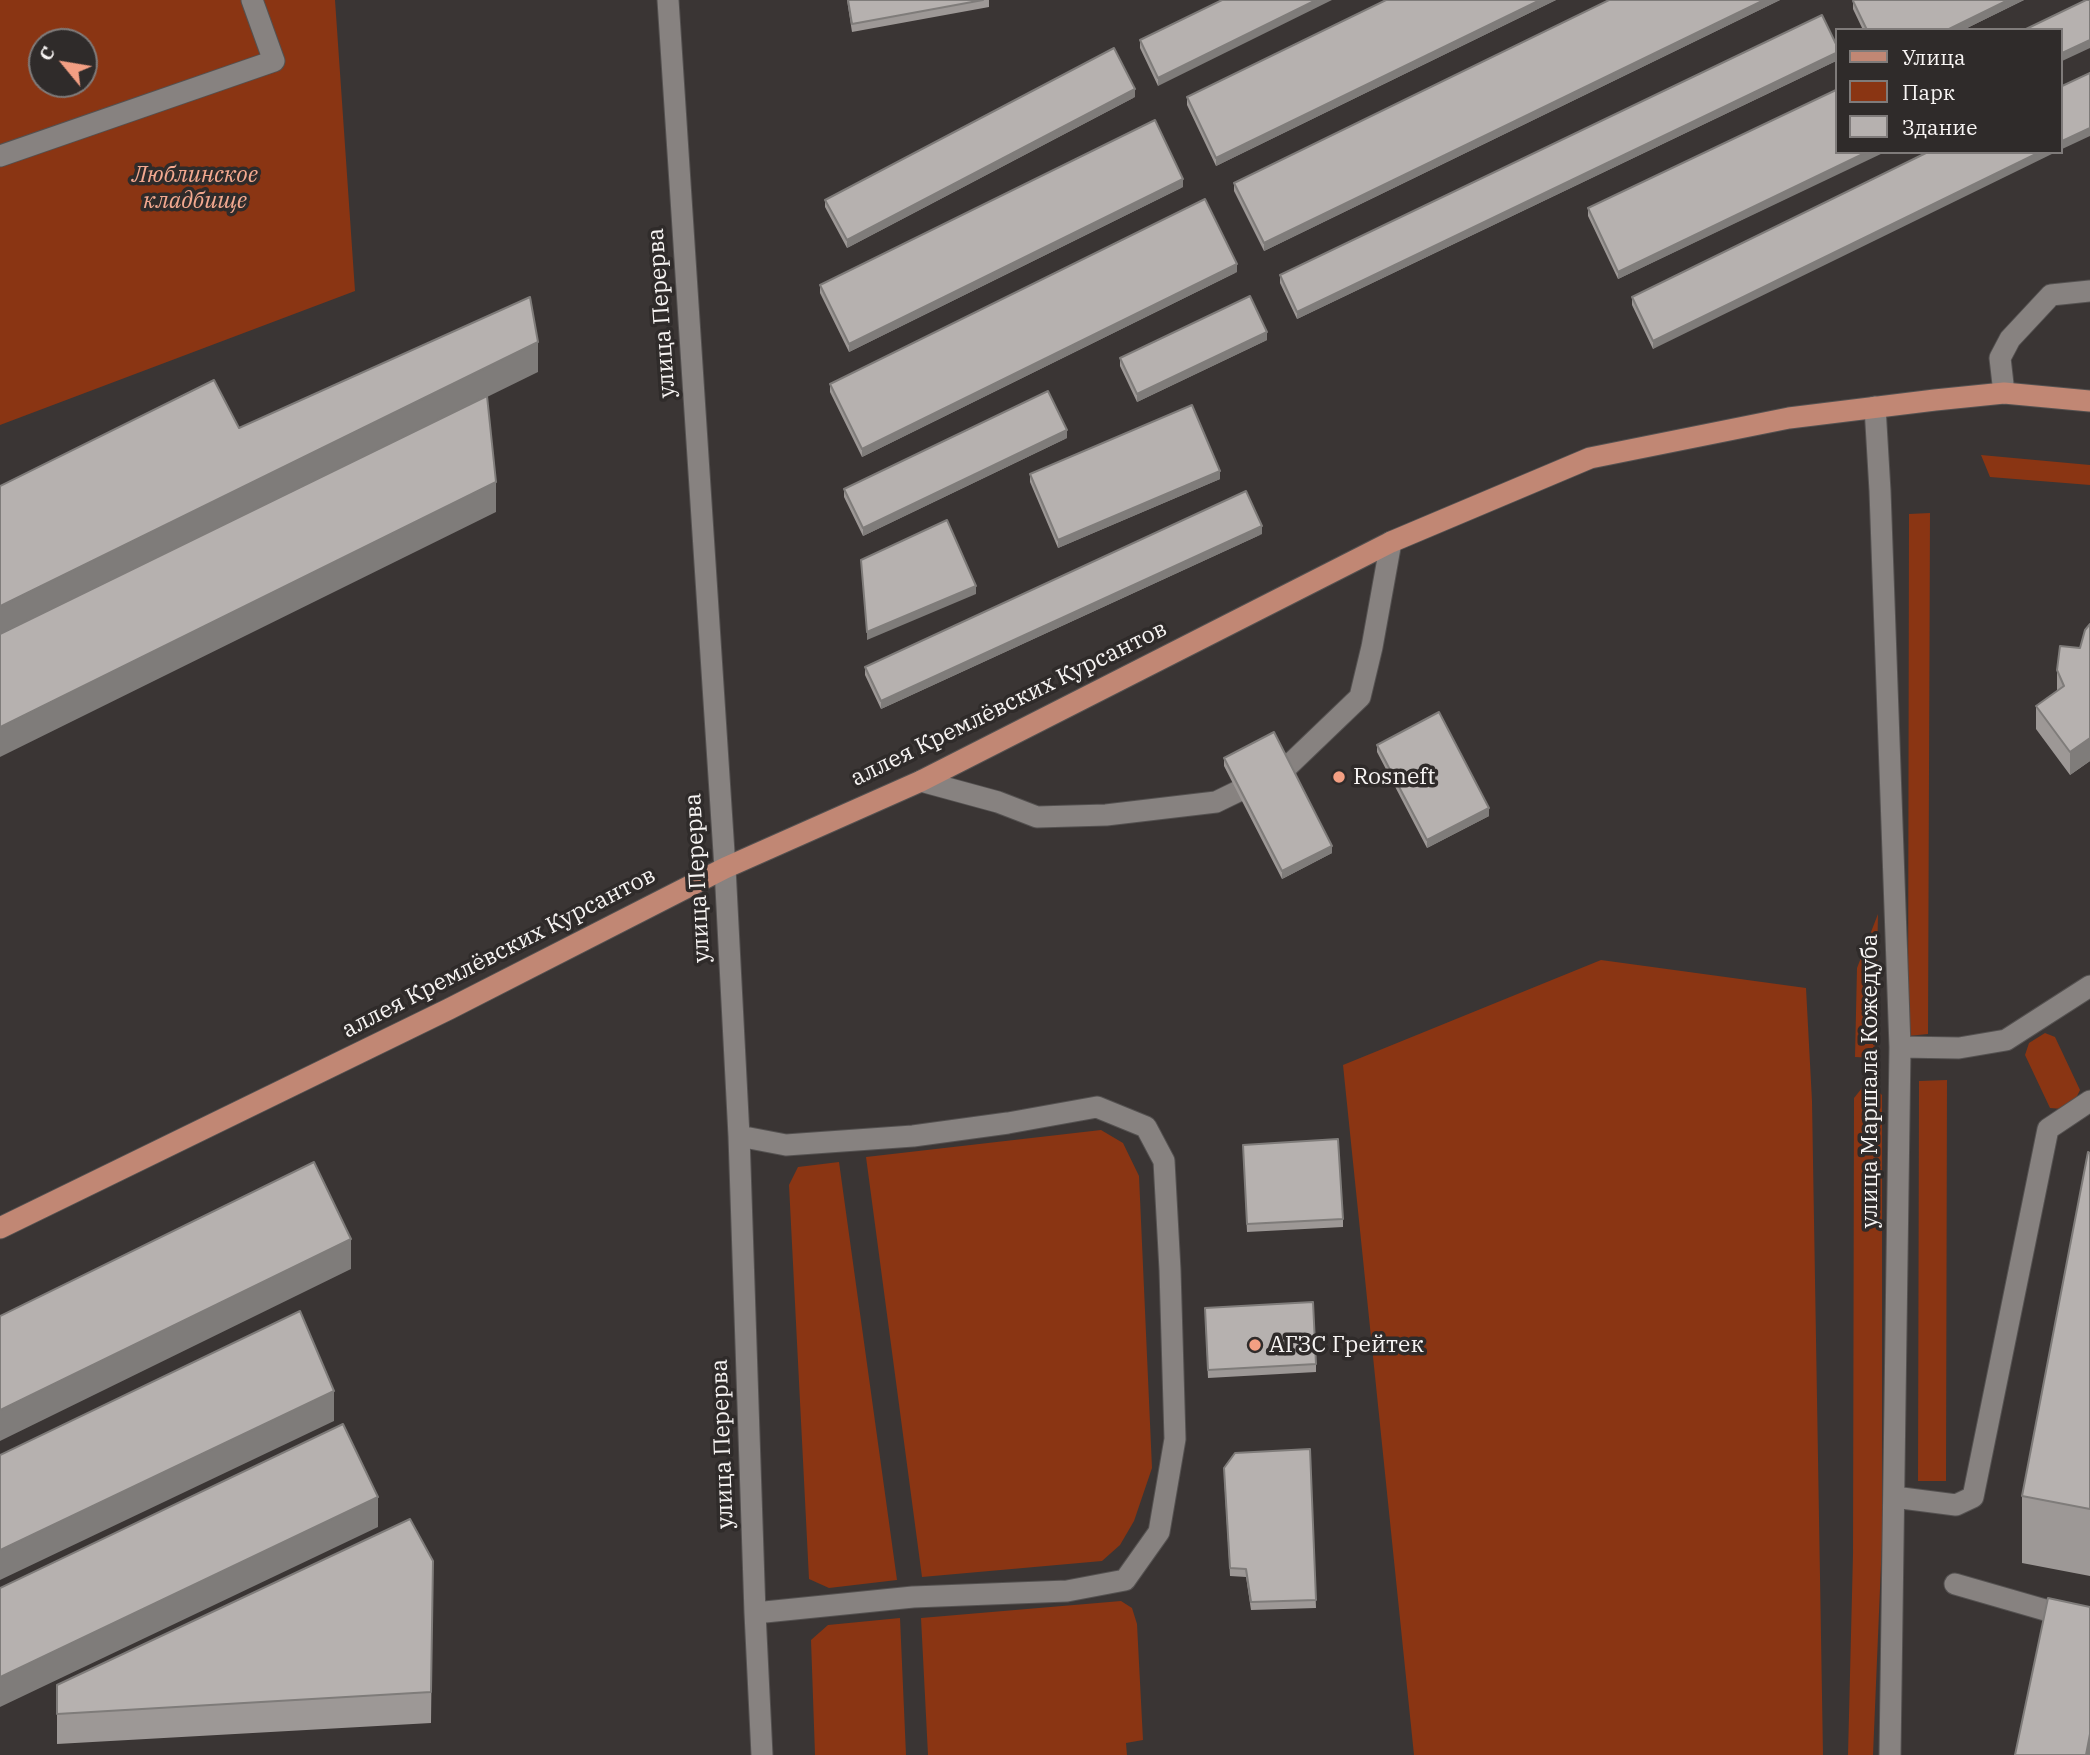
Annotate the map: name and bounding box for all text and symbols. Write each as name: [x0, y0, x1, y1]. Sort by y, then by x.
north arrow: [28, 28, 98, 98]
legend: [1834, 28, 2062, 154]
text: С: [33, 42, 60, 65]
text: Улица: [1902, 43, 1966, 71]
text: Парк: [1902, 78, 1955, 106]
text: Здание: [1902, 113, 1977, 141]
park label: Люблинское кладбище: [132, 161, 258, 215]
street label: улица Перерва: [642, 227, 682, 399]
street label: аллея Кремлёвских Курсантов: [847, 615, 1171, 793]
place label: Rosneft: [1353, 763, 1435, 791]
marker: Rosneft: [1331, 769, 1347, 785]
street label: улица Перерва: [680, 792, 716, 964]
street label: аллея Кремлёвских Курсантов: [338, 862, 660, 1044]
street label: улица Маршала Кожедуба: [1856, 934, 1884, 1228]
place label: АГЗС Грейтек: [1269, 1331, 1424, 1359]
marker: АГЗС Грейтек: [1247, 1337, 1263, 1353]
street label: улица Перерва: [706, 1358, 740, 1530]

